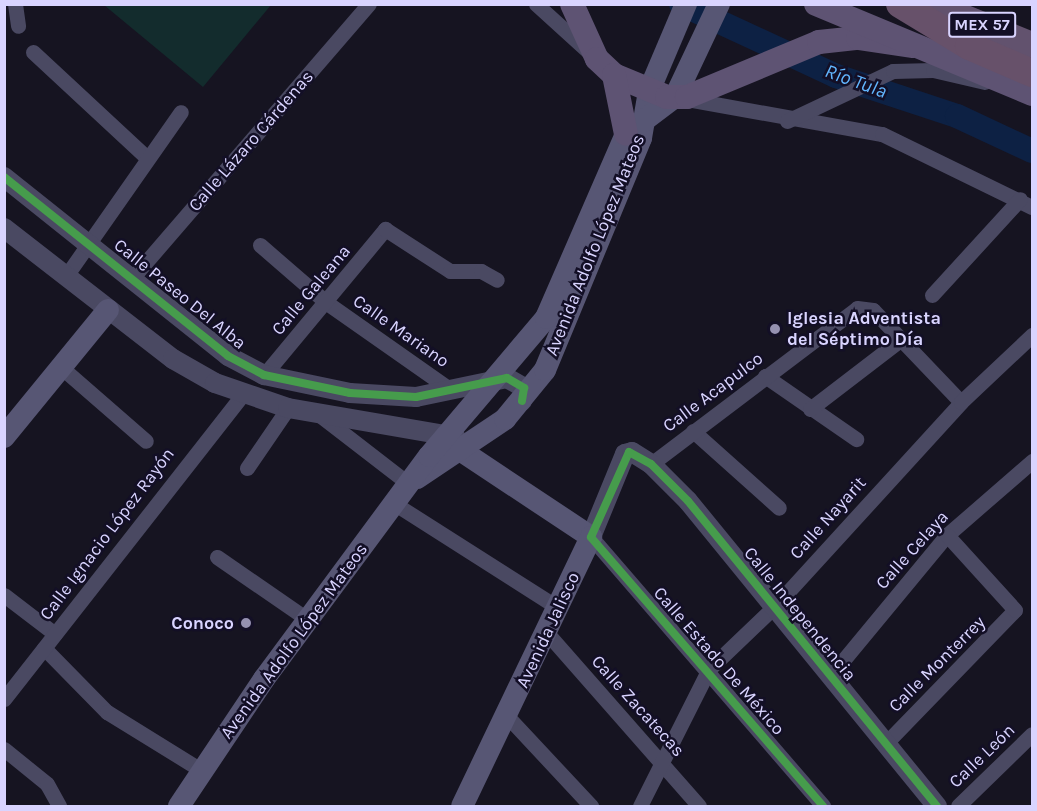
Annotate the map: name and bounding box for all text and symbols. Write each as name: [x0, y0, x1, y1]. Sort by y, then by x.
road number: MEX 57: [948, 12, 1016, 38]
water label: Río Tula: [822, 59, 890, 103]
street label: Calle Lázaro Cárdenas: [184, 66, 318, 216]
street label: Avenida Adolfo López Mateos: [541, 131, 649, 359]
street label: Calle Paseo Del Alba: [110, 234, 250, 354]
street label: Calle Galeana: [267, 241, 355, 339]
street label: Calle Mariano: [349, 290, 453, 372]
place label: Iglesia Adventista del Séptimo Día: [787, 308, 941, 350]
marker: Iglesia Adventista del Séptimo Día: [768, 322, 782, 336]
street label: Calle Acapulco: [659, 347, 767, 437]
street label: Calle Ignacio López Rayón: [35, 444, 179, 624]
street label: Calle Nayarit: [785, 472, 871, 564]
street label: Calle Celaya: [871, 506, 953, 594]
street label: Avenida Adolfo López Mateos: [216, 539, 372, 743]
street label: Calle Independencia: [739, 543, 861, 685]
street label: Avenida Jalisco: [512, 569, 584, 691]
street label: Calle Estado De México: [649, 583, 789, 739]
street label: Calle Monterrey: [884, 611, 990, 717]
place label: Conoco: [171, 612, 234, 634]
marker: Conoco: [239, 616, 253, 630]
street label: Calle Zacatecas: [587, 651, 689, 761]
street label: Calle León: [945, 719, 1019, 793]

